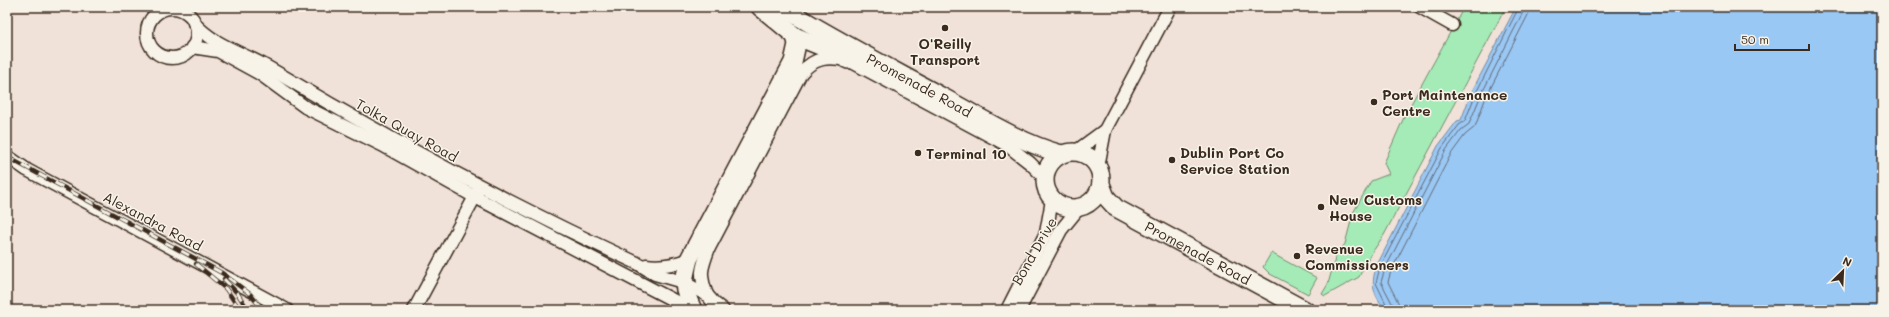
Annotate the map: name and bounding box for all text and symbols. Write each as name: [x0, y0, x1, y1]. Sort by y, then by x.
marker: O'Reilly Transport: [940, 23, 950, 33]
scale bar: [1735, 26, 1809, 52]
text: 50 m: [1741, 31, 1769, 47]
place label: O'Reilly Transport: [910, 34, 980, 69]
street label: Promenade Road: [864, 48, 976, 121]
place label: Port Maintenance Centre: [1382, 85, 1507, 120]
street label: Tolka Quay Road: [352, 94, 462, 166]
marker: Port Maintenance Centre: [1369, 97, 1379, 107]
place label: Dublin Port Co Service Station: [1180, 143, 1290, 178]
place label: Terminal 10: [926, 144, 1006, 163]
marker: Terminal 10: [913, 148, 923, 158]
marker: Dublin Port Co Service Station: [1167, 155, 1177, 165]
street label: Alexandra Road: [100, 187, 206, 255]
place label: New Customs House: [1329, 190, 1422, 225]
marker: New Customs House: [1316, 202, 1326, 212]
street label: Bond Drive: [1007, 214, 1061, 288]
street label: Promenade Road: [1142, 216, 1254, 289]
place label: Revenue Commissioners: [1305, 239, 1409, 274]
marker: Revenue Commissioners: [1292, 251, 1302, 261]
north arrow: [1823, 251, 1863, 291]
text: N: [1840, 253, 1854, 270]

